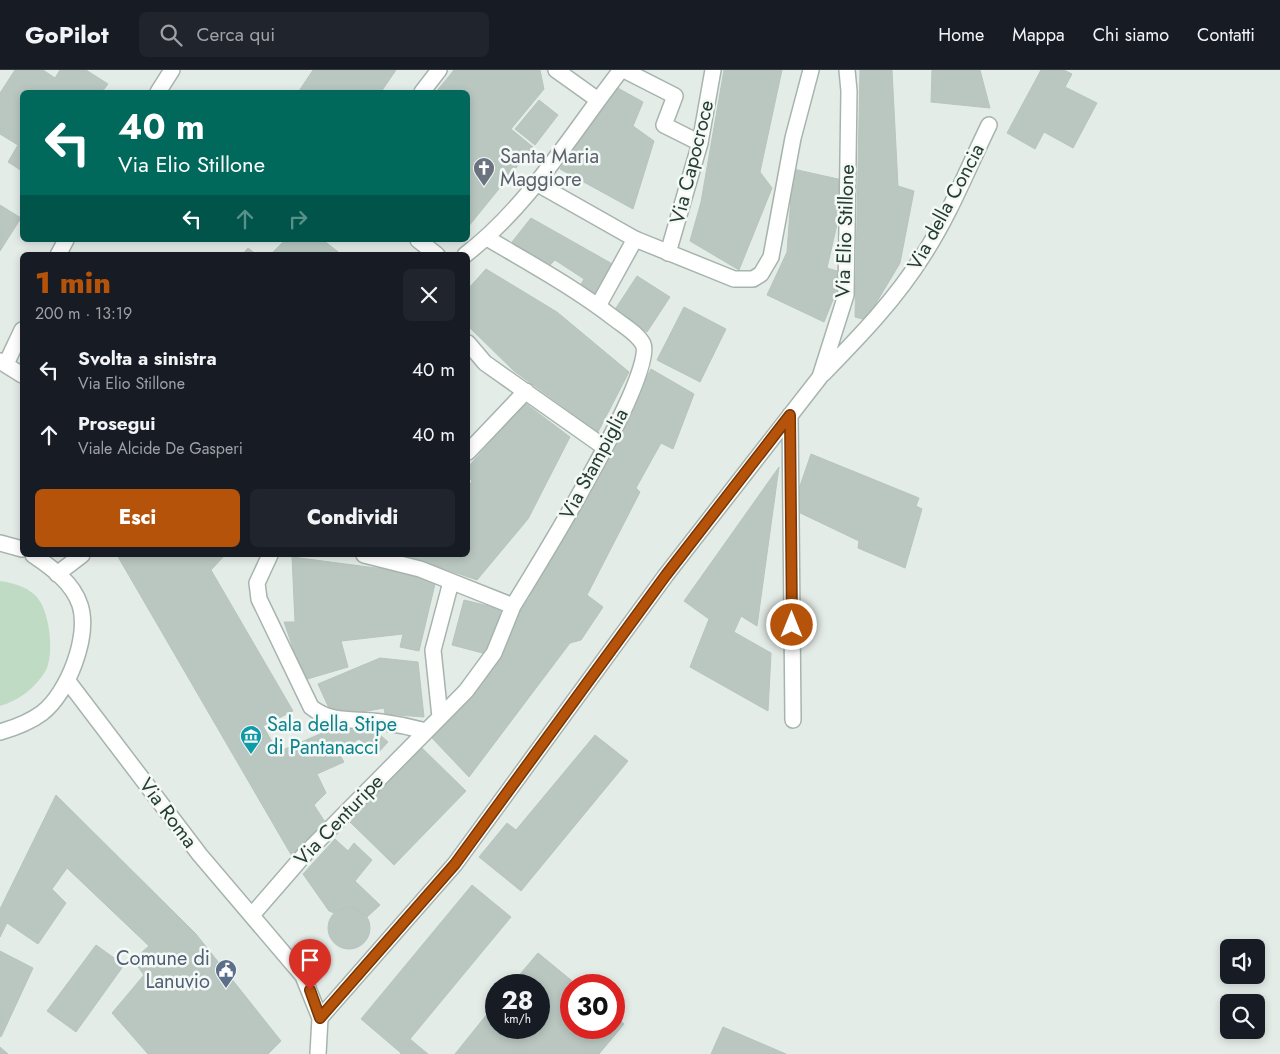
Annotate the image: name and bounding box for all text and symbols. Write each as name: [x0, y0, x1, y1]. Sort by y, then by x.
search box: [139, 12, 489, 57]
text: GoPilot: [25, 17, 109, 52]
icon: search: [157, 21, 185, 49]
text: Cerca qui: [197, 21, 275, 48]
text: Home: [938, 22, 984, 48]
text: Mappa: [1012, 22, 1065, 48]
text: Chi siamo: [1093, 22, 1169, 48]
text: Contatti: [1197, 22, 1255, 48]
street label: Via Capocroce: [663, 97, 721, 227]
text: 40 m: [118, 102, 205, 152]
icon: left: [35, 110, 100, 175]
street label: Via della Concia: [900, 138, 992, 276]
place label: Santa Maria Maggiore: [500, 142, 599, 194]
text: Via Elio Stillone: [118, 148, 265, 180]
church icon: Santa Maria Maggiore: [472, 156, 496, 187]
street label: Via Elio Stillone: [828, 164, 862, 298]
icon: left: [178, 205, 206, 233]
icon: ahead: [231, 205, 259, 233]
icon: right: [284, 205, 312, 233]
text: 1 min: [35, 261, 111, 304]
button: close: [403, 269, 455, 321]
text: 200 m · 13:19: [35, 302, 132, 325]
text: Svolta a sinistra: [78, 345, 217, 372]
icon: left: [35, 356, 63, 384]
text: 40 m: [412, 356, 455, 383]
text: Via Elio Stillone: [78, 372, 185, 395]
street label: Via Stampiglia: [552, 403, 636, 525]
text: Prosegui: [78, 410, 156, 437]
icon: ahead: [35, 421, 63, 449]
text: 40 m: [412, 421, 455, 448]
text: Viale Alcide De Gasperi: [78, 437, 243, 460]
button: Esci: [35, 489, 240, 547]
button: Condividi: [250, 489, 455, 547]
position arrow: [765, 598, 817, 650]
place label: Sala della Stipe di Pantanacci: [267, 710, 397, 762]
museum icon: Sala della Stipe di Pantanacci: [239, 724, 263, 755]
street label: Via Centuripe: [288, 768, 390, 872]
street label: Via Roma: [132, 772, 204, 854]
pin: [289, 939, 331, 990]
map controls: [1220, 939, 1265, 1039]
button: sound: [1220, 939, 1265, 984]
place label: Comune di Lanuvio: [116, 944, 210, 996]
icon: arrive: [296, 946, 324, 974]
public building icon: Comune di Lanuvio: [214, 958, 238, 989]
speed limit sign: 30: [560, 974, 625, 1039]
text: 28: [501, 982, 534, 1018]
button: search: [1220, 994, 1265, 1039]
text: km/h: [504, 1010, 531, 1028]

